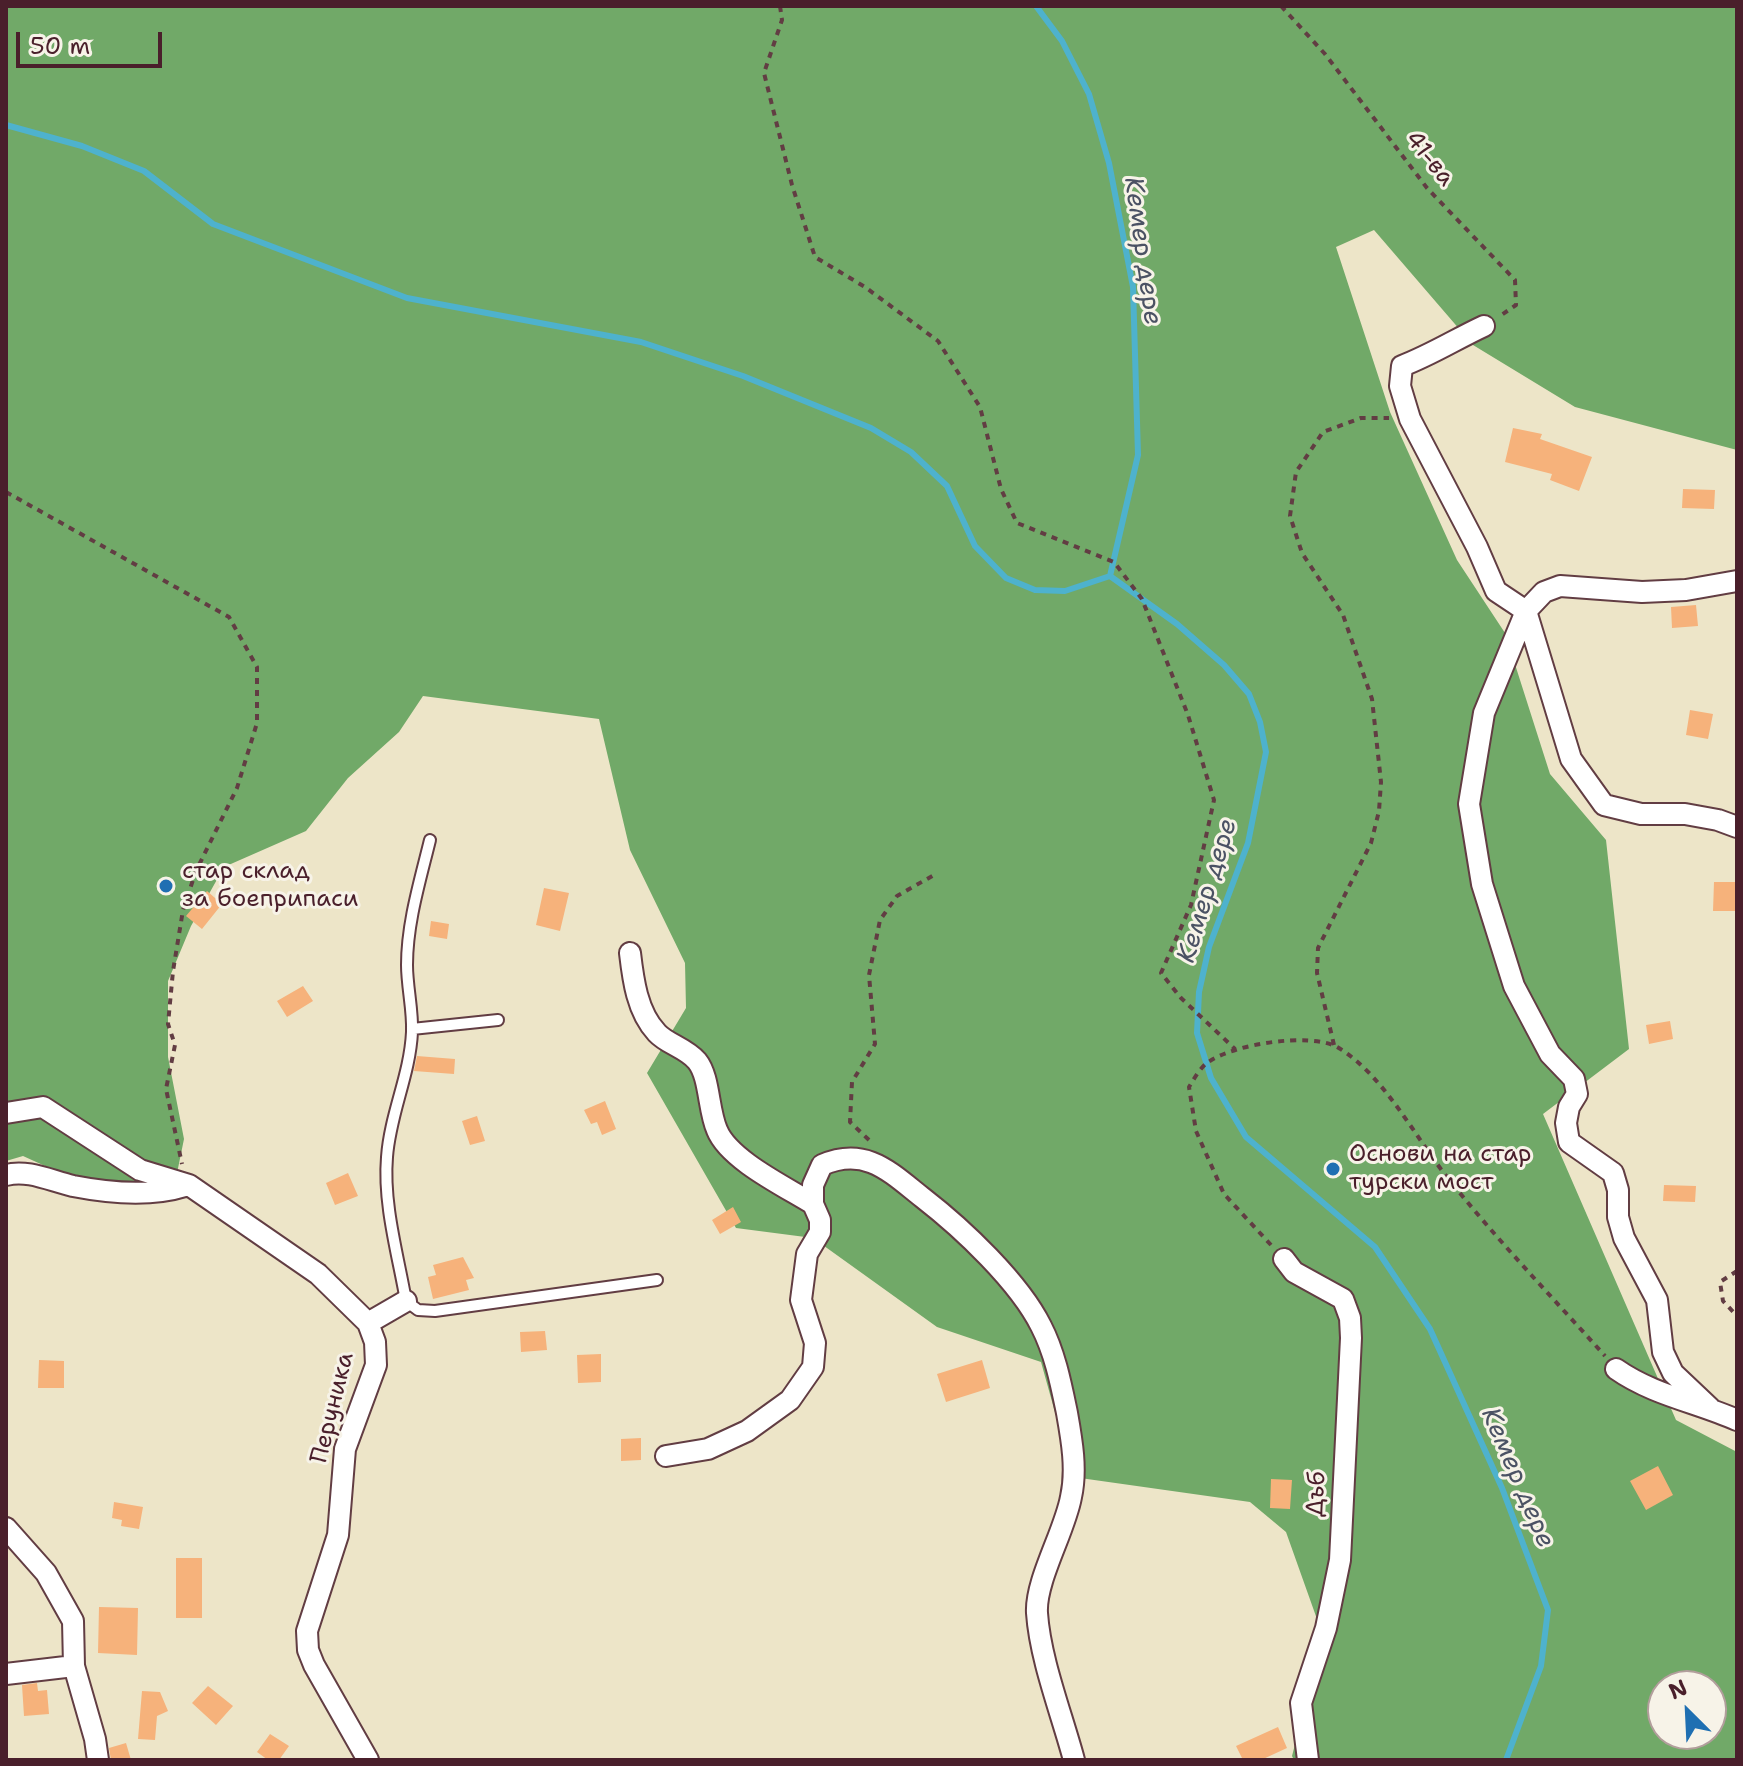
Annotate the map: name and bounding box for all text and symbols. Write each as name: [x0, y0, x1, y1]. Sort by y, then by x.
scale bar: [20, 16, 166, 66]
text: 50 m: [30, 30, 90, 62]
street label: 41-ва: [1398, 126, 1460, 192]
water label: Кемер дере: [1116, 175, 1168, 327]
water label: Кемер дере: [1171, 815, 1245, 967]
place label: стар склад за боеприпаси: [182, 858, 358, 914]
marker: стар склад за боеприпаси: [157, 877, 175, 895]
place label: Основи на стар турски мост: [1349, 1141, 1532, 1197]
marker: Основи на стар турски мост: [1324, 1160, 1342, 1178]
street label: Перуника: [305, 1349, 361, 1467]
water label: Кемер дере: [1473, 1403, 1561, 1553]
street label: Дъб: [1301, 1471, 1333, 1517]
north arrow: [1647, 1670, 1727, 1750]
text: N: [1664, 1673, 1692, 1706]

